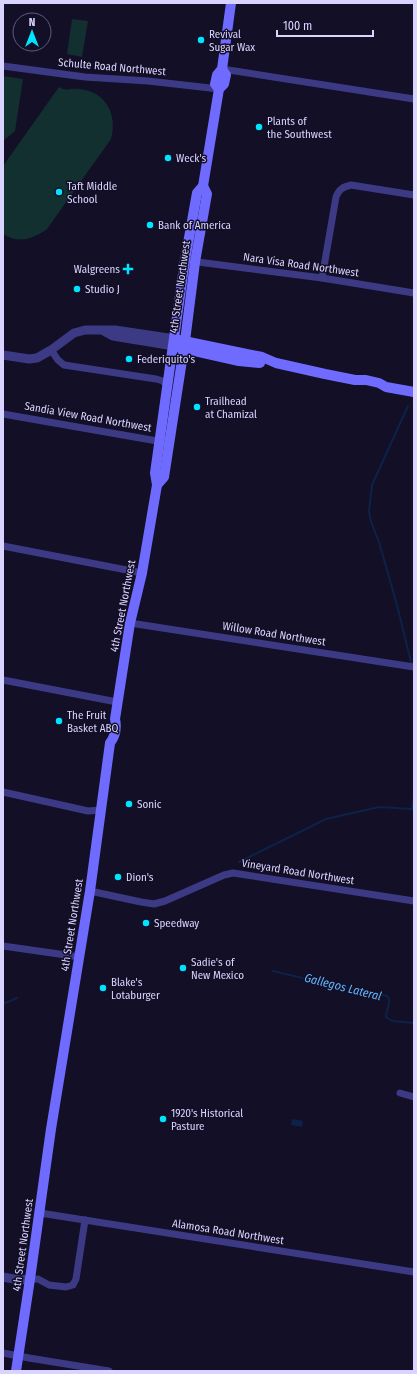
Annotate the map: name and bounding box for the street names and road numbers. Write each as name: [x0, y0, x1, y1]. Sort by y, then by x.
street label: Schulte Road Northwest: [58, 56, 167, 78]
street label: 4th Street Northwest: [167, 239, 193, 334]
street label: Nara Visa Road Northwest: [242, 250, 360, 280]
street label: Sandia View Road Northwest: [23, 399, 153, 435]
street label: 4th Street Northwest: [108, 558, 138, 653]
street label: Willow Road Northwest: [221, 619, 327, 649]
street label: Vineyard Road Northwest: [241, 857, 356, 887]
street label: 4th Street Northwest: [58, 877, 86, 972]
street label: 4th Street Northwest: [10, 1197, 36, 1292]
street label: Alamosa Road Northwest: [171, 1217, 285, 1247]

